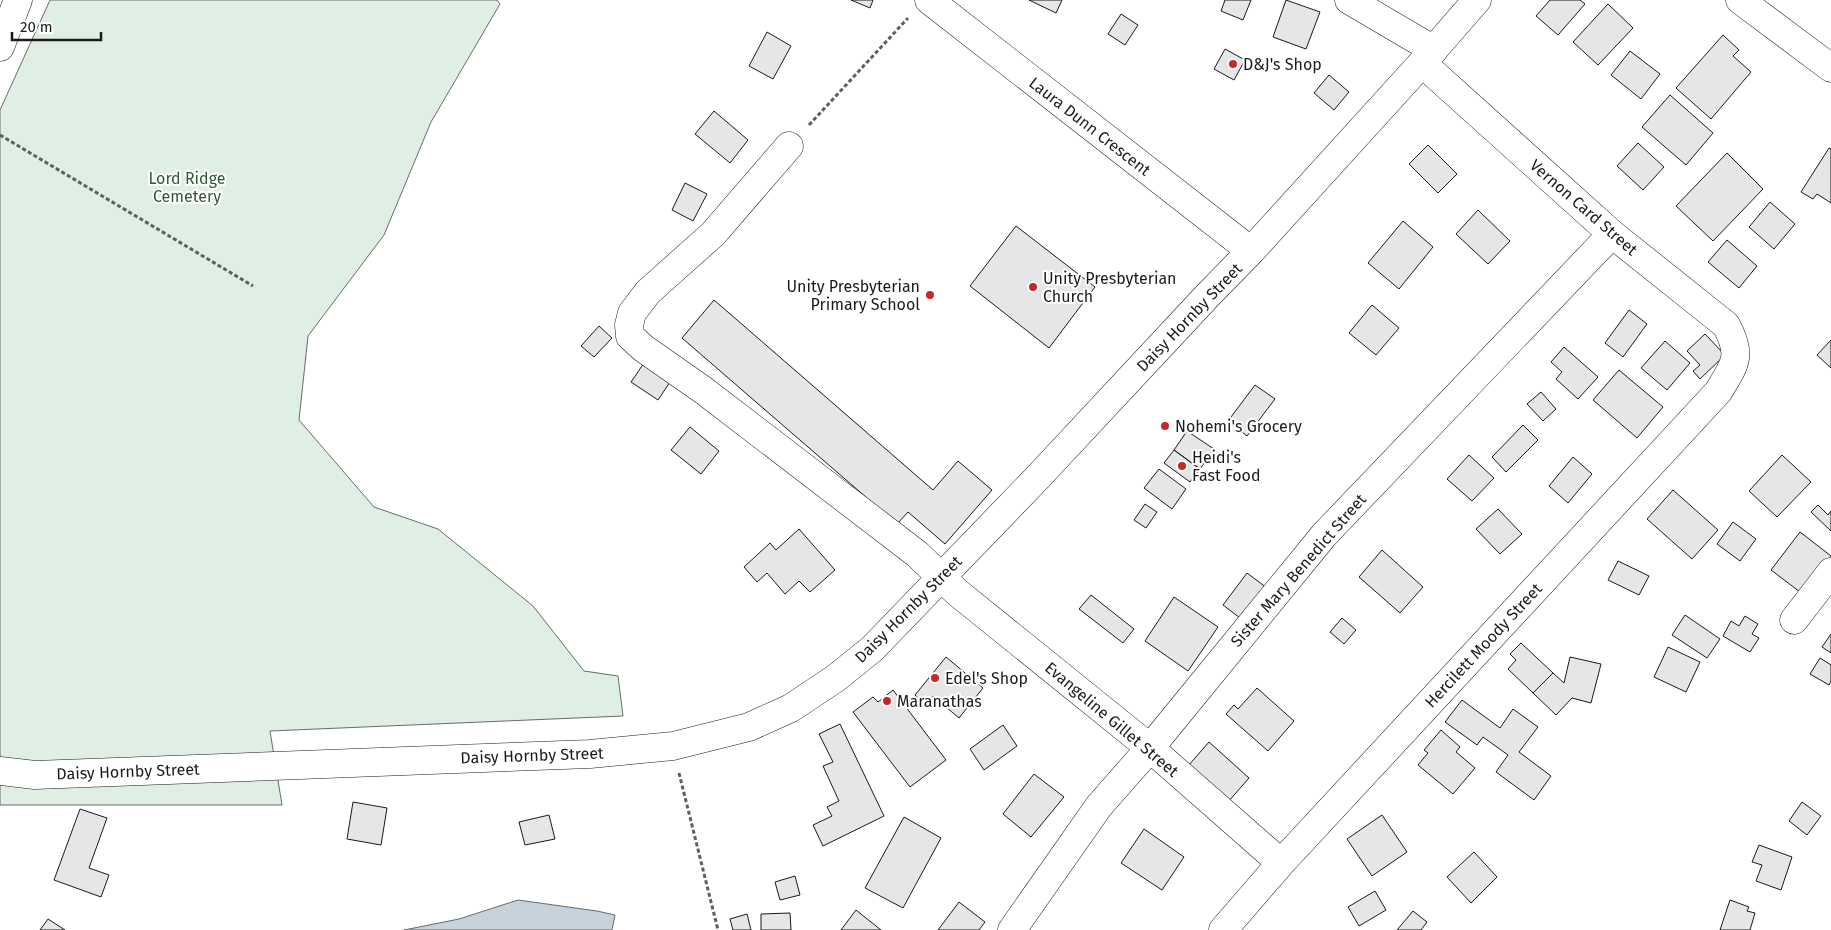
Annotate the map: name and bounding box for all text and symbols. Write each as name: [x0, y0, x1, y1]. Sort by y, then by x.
scale bar: [12, 10, 101, 42]
text: 20 m: [20, 18, 53, 36]
place label: D&J's Shop: [1243, 55, 1322, 74]
marker: D&J's Shop: [1227, 58, 1239, 70]
street label: Laura Dunn Crescent: [1025, 73, 1154, 180]
street label: Vernon Card Street: [1526, 156, 1641, 259]
park label: Lord Ridge Cemetery: [149, 169, 225, 206]
street label: Daisy Hornby Street: [1133, 259, 1246, 376]
place label: Unity Presbyterian Church: [1043, 269, 1177, 306]
place label: Unity Presbyterian Primary School: [787, 277, 920, 314]
marker: Unity Presbyterian Church: [1027, 281, 1039, 293]
marker: Unity Presbyterian Primary School: [924, 289, 936, 301]
place label: Nohemi's Grocery: [1175, 417, 1302, 436]
marker: Nohemi's Grocery: [1159, 420, 1171, 432]
place label: Heidi's Fast Food: [1192, 448, 1260, 485]
marker: Heidi's Fast Food: [1176, 460, 1188, 472]
street label: Sister Mary Benedict Street: [1227, 490, 1370, 651]
street label: Daisy Hornby Street: [851, 552, 966, 667]
street label: Hercilett Moody Street: [1421, 579, 1546, 711]
street label: Evangeline Gillet Street: [1041, 658, 1182, 781]
place label: Edel's Shop: [945, 669, 1028, 688]
marker: Edel's Shop: [929, 672, 941, 684]
place label: Maranathas: [897, 692, 982, 711]
marker: Maranathas: [881, 695, 893, 707]
street label: Daisy Hornby Street: [460, 743, 604, 767]
street label: Daisy Hornby Street: [56, 759, 200, 783]

